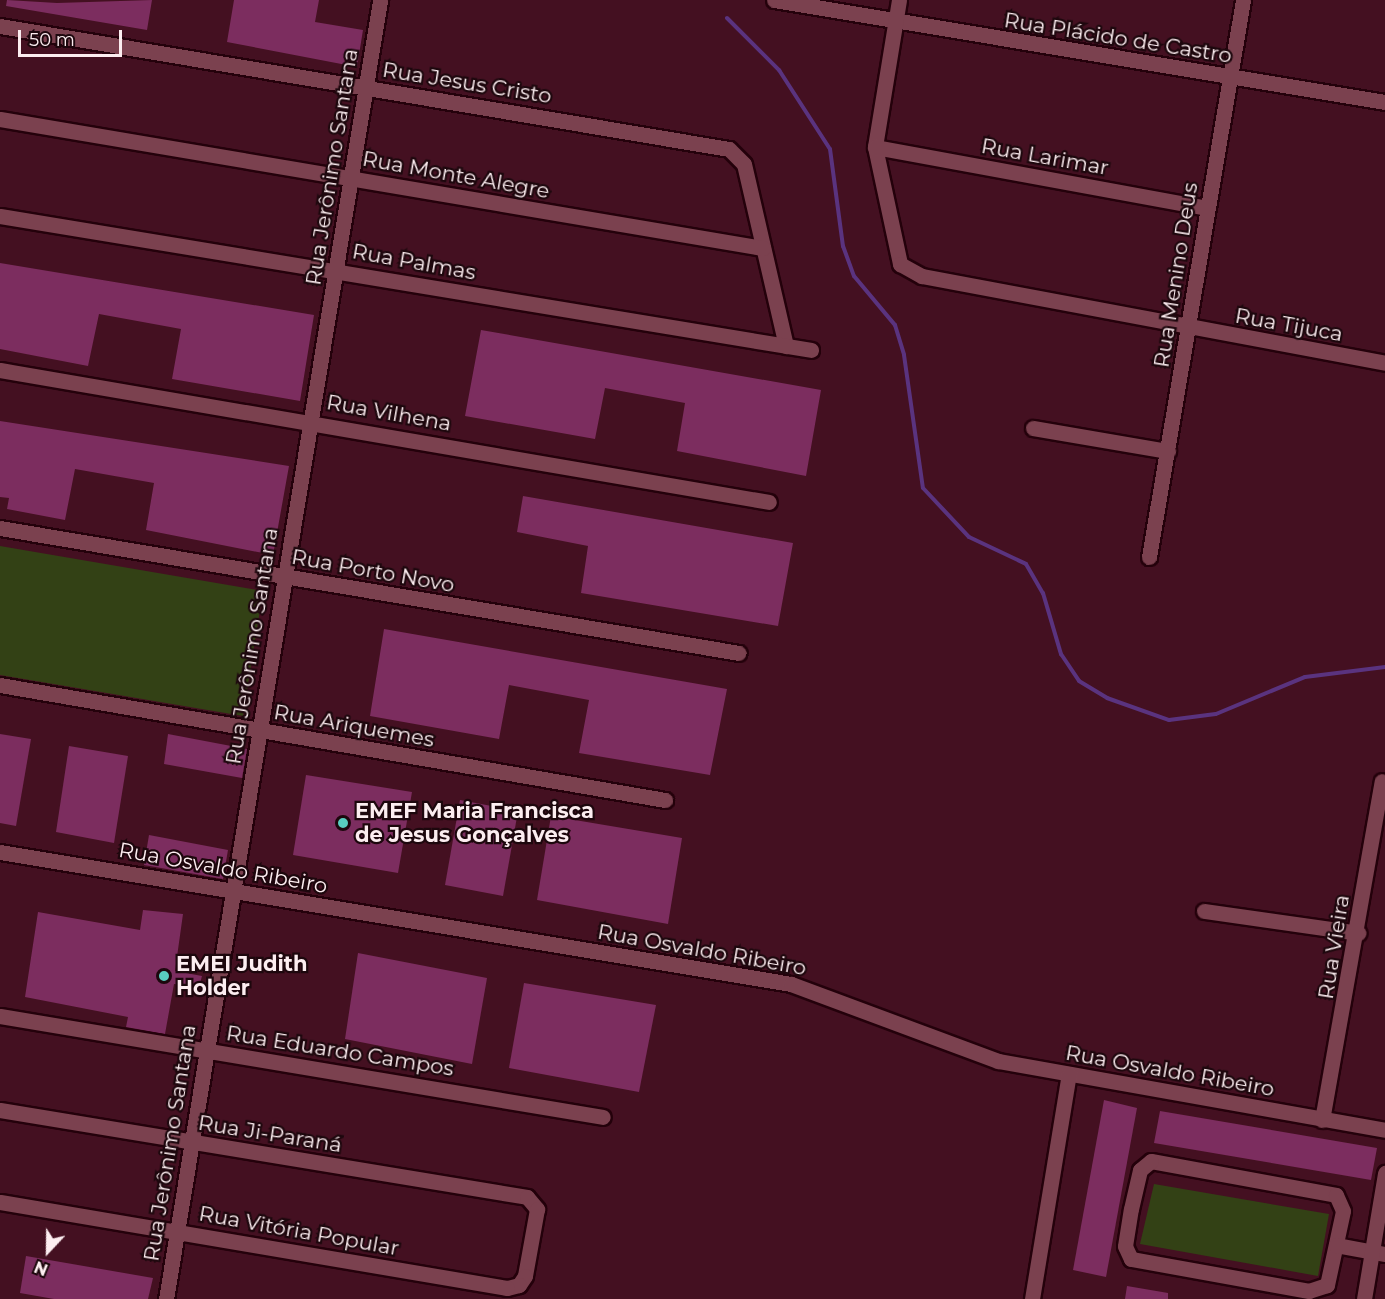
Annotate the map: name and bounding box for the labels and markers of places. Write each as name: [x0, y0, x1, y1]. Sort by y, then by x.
place label: EMEF Maria Francisca de Jesus Gonçalves: [355, 798, 594, 848]
marker: EMEF Maria Francisca de Jesus Gonçalves: [336, 816, 350, 830]
place label: EMEI Judith Holder: [176, 951, 307, 1001]
marker: EMEI Judith Holder: [157, 969, 171, 983]

